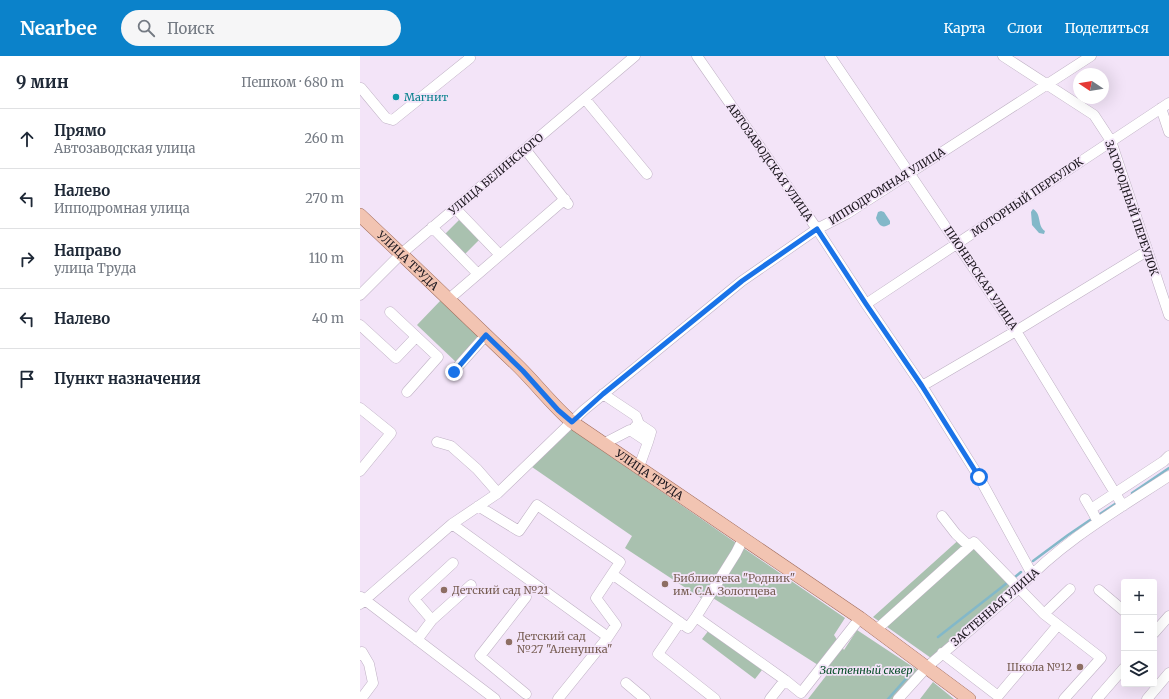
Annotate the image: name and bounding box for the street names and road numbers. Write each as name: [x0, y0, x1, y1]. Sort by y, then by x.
street label: АВТОЗАВОДСКАЯ УЛИЦА: [723, 99, 816, 224]
street label: УЛИЦА БЕЛИНСКОГО: [445, 130, 546, 218]
street label: ЗАГОРОДНЫЙ ПЕРЕУЛОК: [1102, 138, 1162, 278]
street label: ИППОДРОМНАЯ УЛИЦА: [826, 144, 948, 228]
street label: МОТОРНЫЙ ПЕРЕУЛОК: [968, 154, 1086, 240]
street label: ПИОНЕРСКАЯ УЛИЦА: [941, 224, 1021, 333]
street label: УЛИЦА ТРУДА: [374, 227, 442, 293]
street label: УЛИЦА ТРУДА: [612, 446, 686, 503]
street label: ЗАСТЕННАЯ УЛИЦА: [948, 565, 1042, 649]

